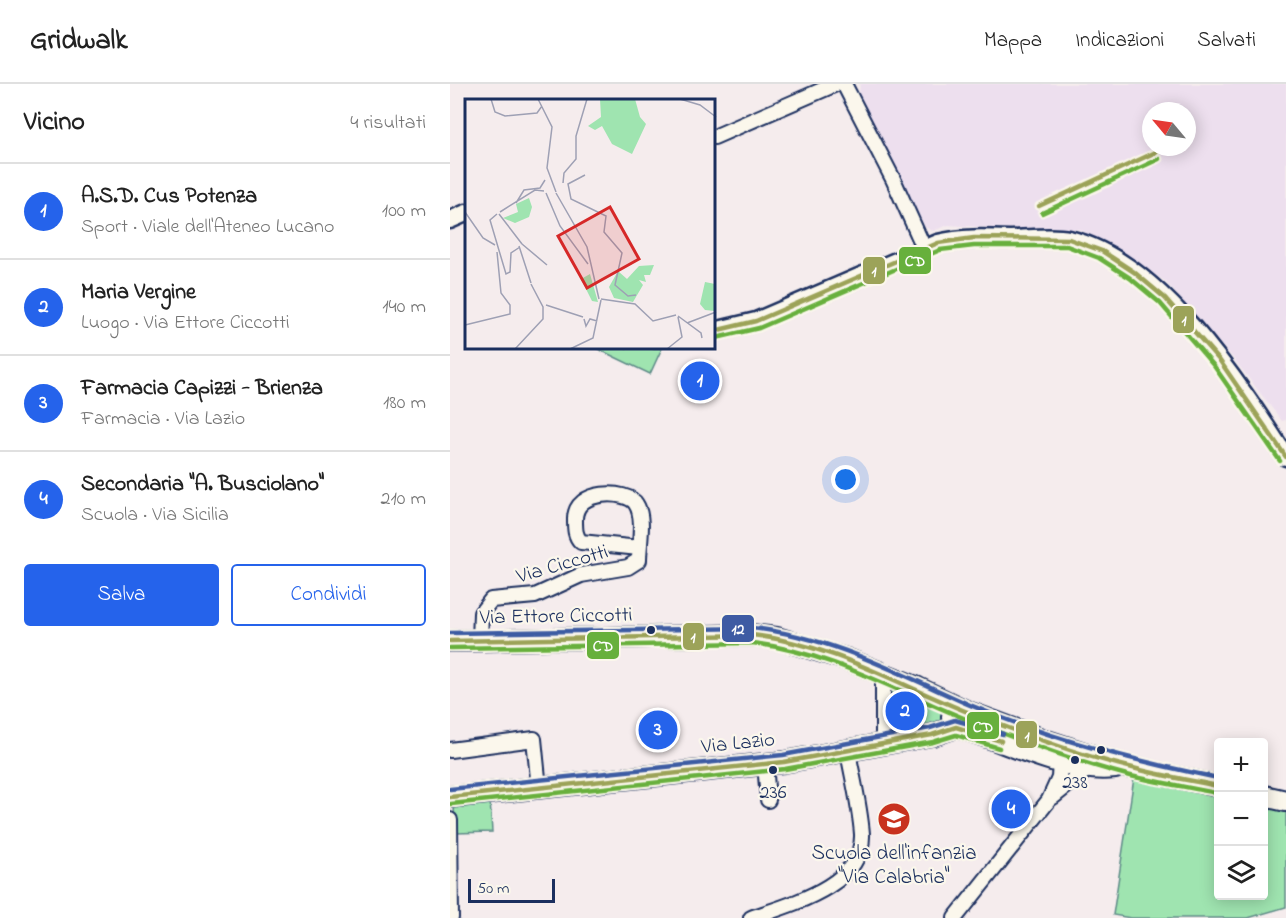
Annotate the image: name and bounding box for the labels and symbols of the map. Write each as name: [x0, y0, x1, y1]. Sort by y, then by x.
inset map: [465, 99, 716, 350]
north arrow: [1142, 102, 1196, 156]
line badge: CD: [898, 246, 932, 275]
text: CD: [905, 250, 926, 274]
line badge: 1: [862, 256, 886, 285]
text: 1: [871, 260, 877, 284]
line badge: 1: [1172, 305, 1195, 334]
text: 1: [1181, 309, 1187, 333]
pin: 1: [680, 358, 720, 404]
your location: [831, 465, 860, 494]
street label: Via Ciccotti: [512, 538, 612, 593]
street label: Via Ettore Ciccotti: [478, 601, 633, 633]
line badge: 12: [721, 614, 755, 643]
text: 12: [731, 618, 745, 642]
line badge: 1: [682, 622, 705, 651]
unlabelled marker: [645, 624, 657, 636]
text: 1: [690, 626, 696, 650]
line badge: CD: [586, 631, 620, 660]
text: CD: [593, 635, 614, 659]
pin: 2: [886, 688, 924, 734]
pin: 3: [638, 708, 678, 752]
line badge: CD: [966, 711, 1000, 740]
text: CD: [973, 716, 994, 740]
line badge: 1: [1015, 720, 1038, 749]
street label: Via Lazio: [699, 725, 777, 763]
text: 1: [1024, 725, 1030, 749]
unlabelled marker: [1095, 744, 1107, 756]
marker: 238: [1069, 754, 1081, 766]
marker: 236: [767, 764, 779, 776]
place label: 238: [1062, 769, 1088, 798]
place label: 236: [760, 779, 787, 808]
pin: 4: [992, 786, 1030, 832]
school or university icon: Scuola dell'infanzia "Via Calabria": [876, 801, 912, 837]
place label: Scuola dell'infanzia "Via Calabria": [811, 839, 977, 893]
scale bar: [468, 876, 555, 904]

